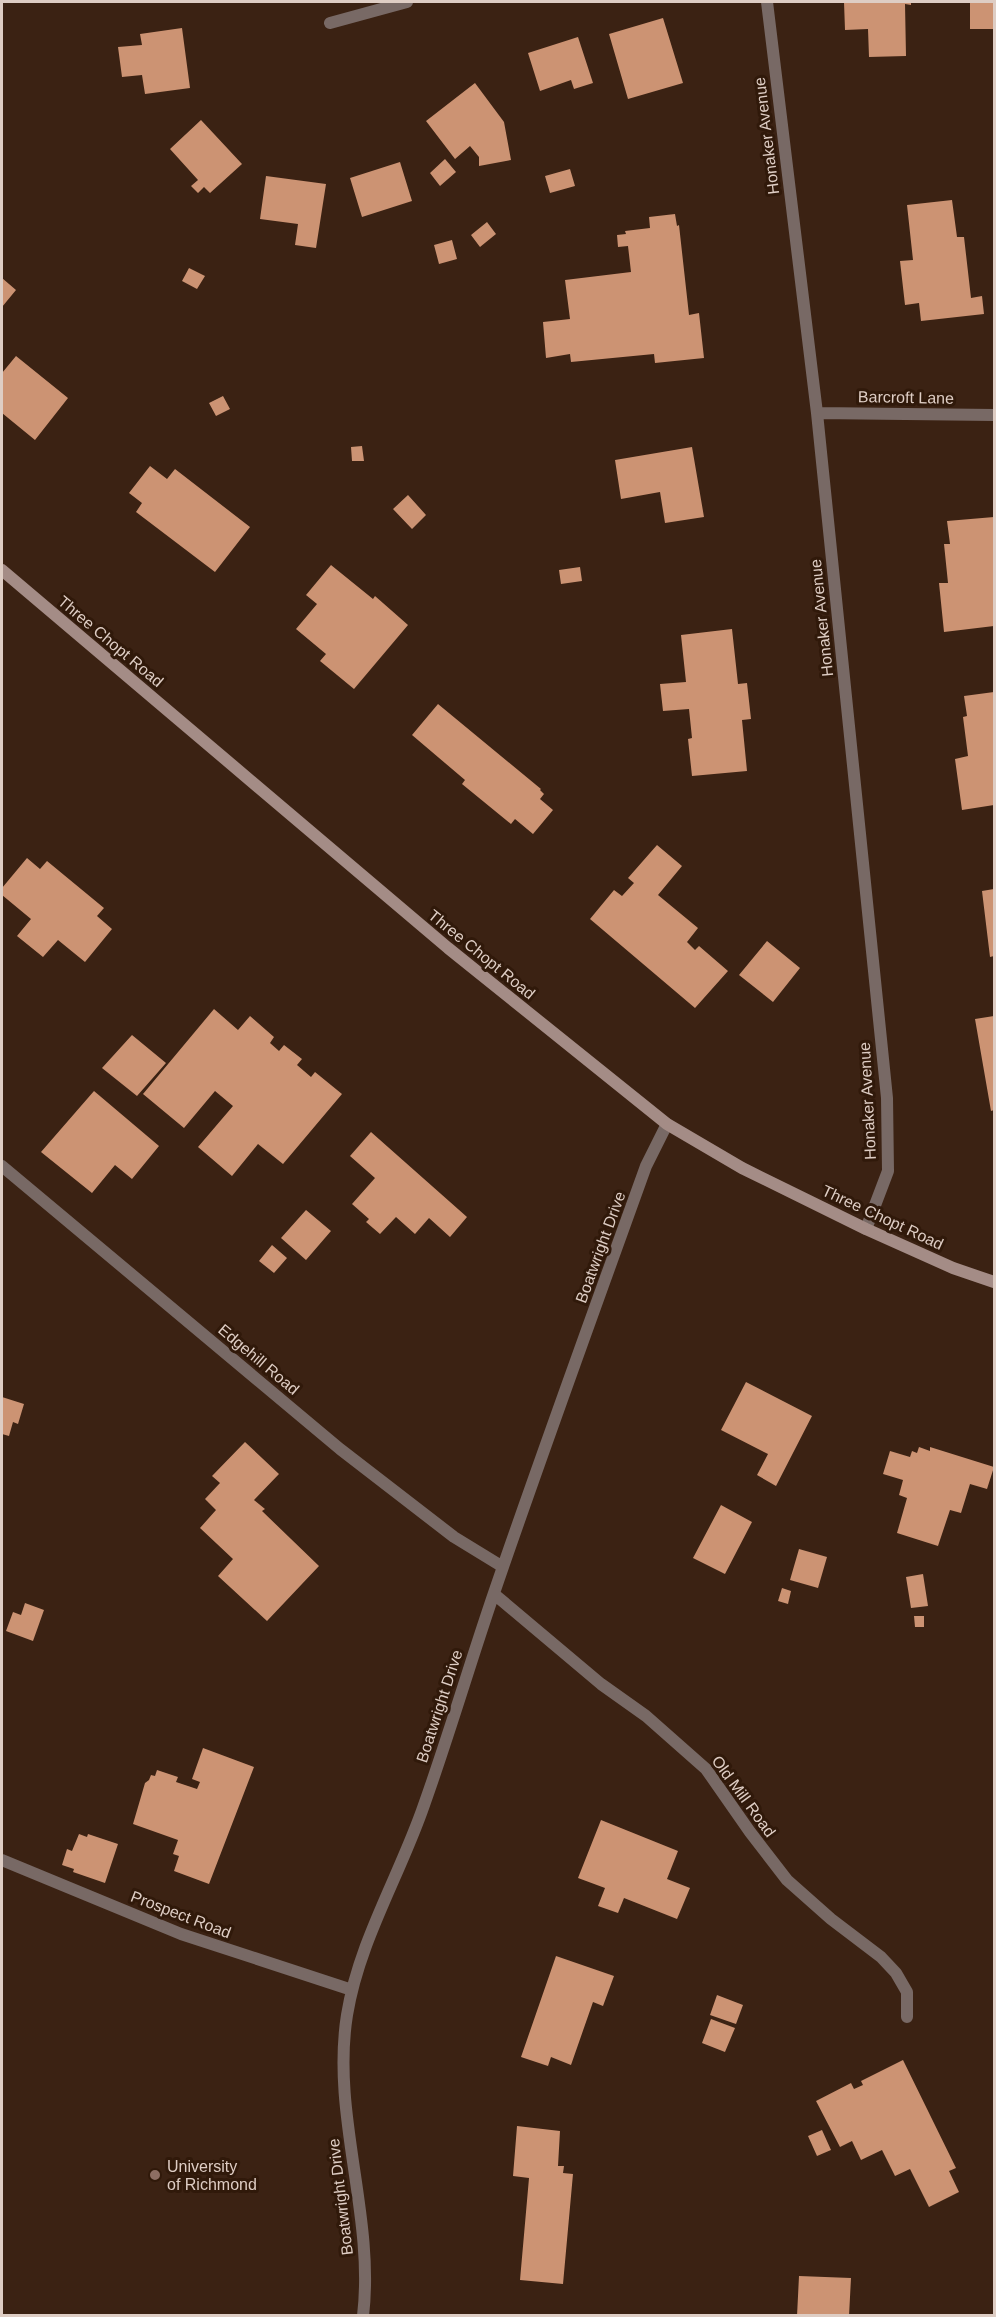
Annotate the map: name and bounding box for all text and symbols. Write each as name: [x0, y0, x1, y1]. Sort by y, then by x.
street label: Honaker Avenue: [751, 76, 782, 196]
street label: Barcroft Lane: [858, 388, 954, 407]
street label: Honaker Avenue: [807, 558, 836, 678]
street label: Three Chopt Road: [55, 593, 167, 690]
street label: Three Chopt Road: [425, 906, 538, 1002]
street label: Honaker Avenue: [856, 1042, 879, 1160]
street label: Three Chopt Road: [820, 1182, 946, 1253]
street label: Boatwright Drive: [572, 1189, 629, 1305]
street label: Edgehill Road: [215, 1321, 302, 1398]
street label: Boatwright Drive: [413, 1648, 466, 1765]
street label: Old Mill Road: [708, 1752, 779, 1840]
street label: Prospect Road: [128, 1888, 233, 1941]
street label: Boatwright Drive: [325, 2138, 356, 2256]
place label: University of Richmond: [167, 2158, 257, 2193]
marker: University of Richmond: [148, 2168, 162, 2182]

